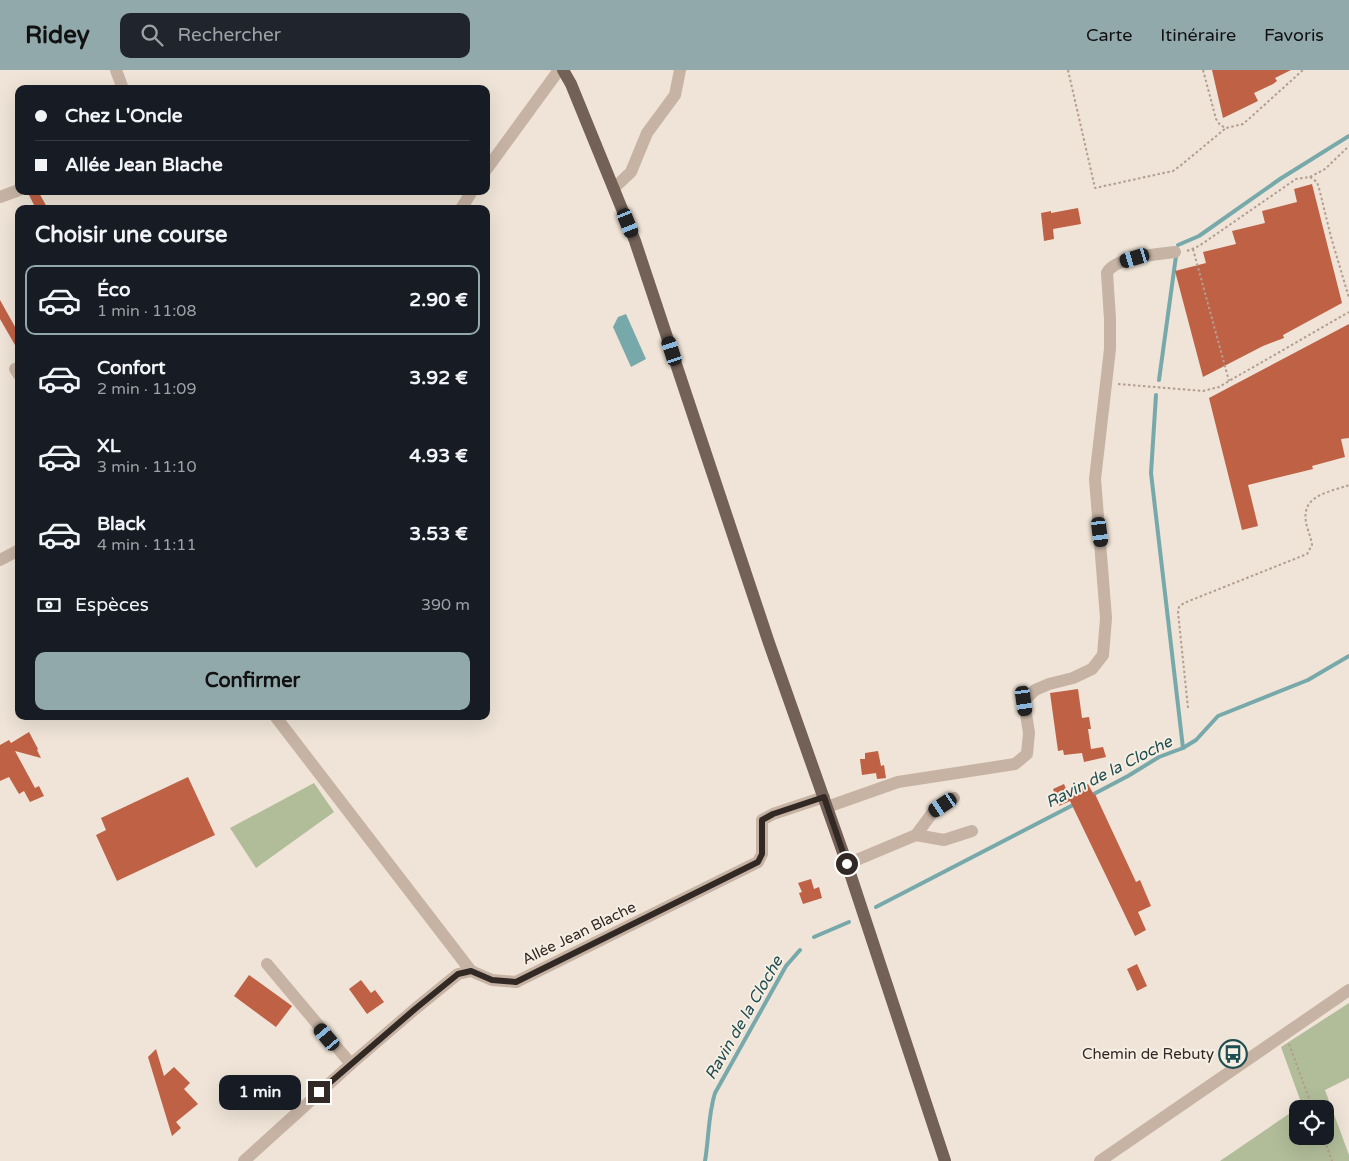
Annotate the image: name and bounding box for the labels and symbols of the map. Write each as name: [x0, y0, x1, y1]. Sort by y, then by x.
car: [615, 206, 640, 240]
car: [1118, 246, 1151, 270]
car: [660, 334, 683, 368]
car: [1090, 516, 1109, 548]
car: [1014, 685, 1033, 717]
water label: Ravin de la Cloche: [1042, 731, 1176, 813]
car: [926, 790, 959, 820]
route start: [836, 853, 858, 875]
street label: Allée Jean Blache: [519, 898, 639, 968]
water label: Ravin de la Cloche: [701, 952, 788, 1083]
car: [311, 1021, 342, 1053]
bus stop icon: Chemin de Rebuty: [1218, 1039, 1248, 1069]
place label: Chemin de Rebuty: [1082, 1045, 1214, 1063]
callout: 1 min: [219, 1074, 302, 1110]
route end: [308, 1081, 330, 1103]

